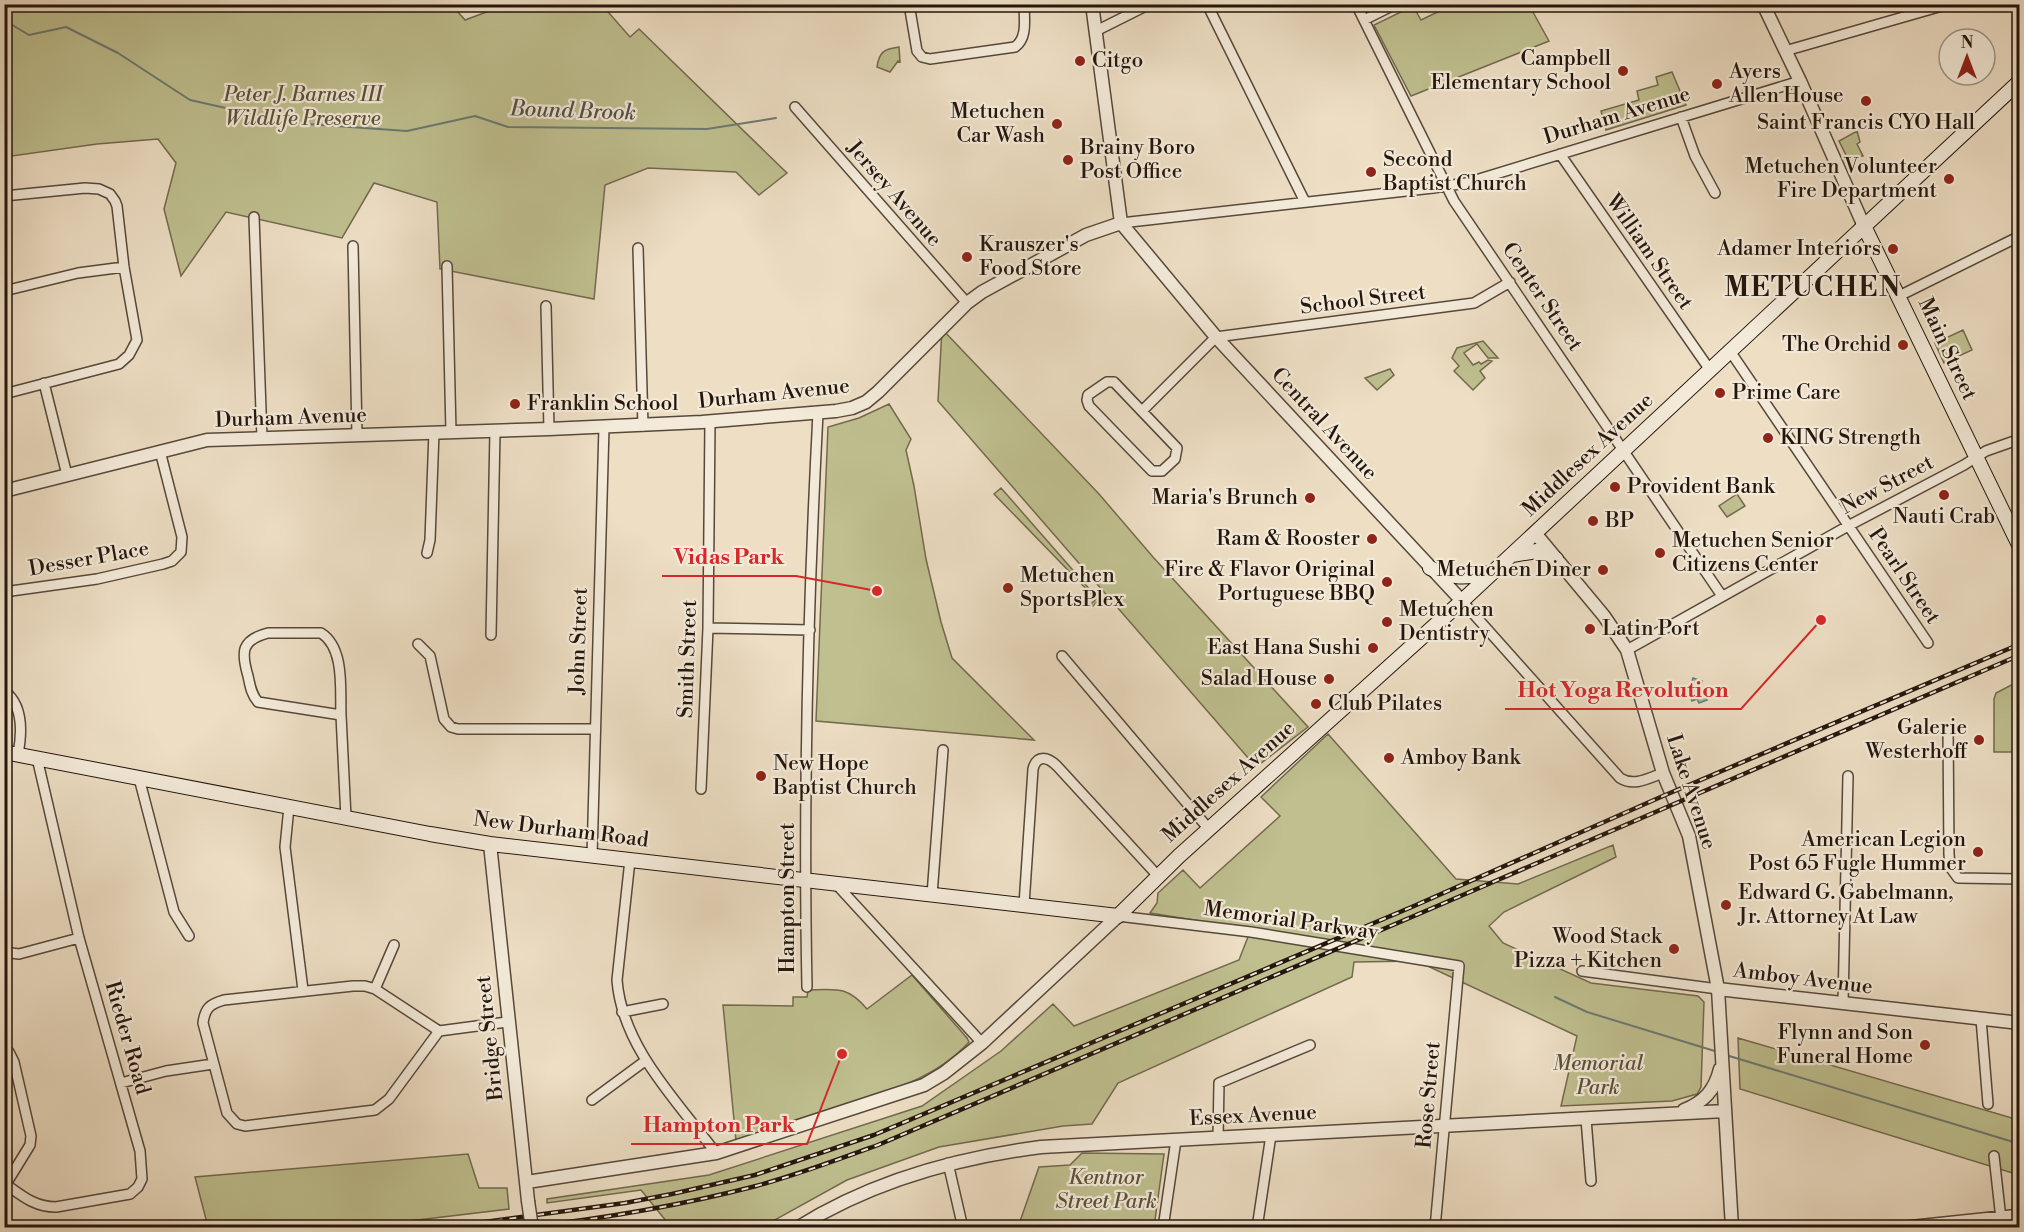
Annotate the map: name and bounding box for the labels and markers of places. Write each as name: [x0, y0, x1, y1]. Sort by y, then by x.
place label: Campbell Elementary School: [1431, 46, 1611, 96]
place label: Citgo: [1092, 48, 1143, 74]
marker: Citgo: [1073, 54, 1087, 68]
place label: Ayers Allen House: [1728, 59, 1844, 109]
marker: Campbell Elementary School: [1616, 64, 1630, 78]
marker: Ayers Allen House: [1710, 77, 1724, 91]
marker: Saint Francis CYO Hall: [1859, 94, 1873, 108]
place label: Metuchen Car Wash: [950, 99, 1045, 149]
place label: Saint Francis CYO Hall: [1757, 110, 1975, 136]
marker: Metuchen Car Wash: [1050, 117, 1064, 131]
place label: Brainy Boro Post Office: [1079, 135, 1195, 185]
place label: Second Baptist Church: [1382, 147, 1527, 197]
marker: Brainy Boro Post Office: [1061, 153, 1075, 167]
place label: Metuchen Volunteer Fire Department: [1745, 154, 1938, 204]
marker: Second Baptist Church: [1364, 165, 1378, 179]
marker: Metuchen Volunteer Fire Department: [1942, 172, 1956, 186]
place label: Krauszer's Food Store: [979, 232, 1082, 282]
place label: Adamer Interiors: [1716, 236, 1881, 262]
marker: Adamer Interiors: [1886, 242, 1900, 256]
marker: Krauszer's Food Store: [960, 250, 974, 264]
place label: The Orchid: [1782, 332, 1891, 358]
marker: The Orchid: [1896, 338, 1910, 352]
place label: Prime Care: [1732, 380, 1841, 406]
marker: Prime Care: [1713, 386, 1727, 400]
place label: Franklin School: [527, 391, 678, 417]
marker: Franklin School: [508, 397, 522, 411]
place label: KING Strength: [1780, 425, 1921, 451]
marker: KING Strength: [1761, 431, 1775, 445]
place label: Provident Bank: [1627, 474, 1776, 500]
marker: Provident Bank: [1608, 480, 1622, 494]
place label: Maria's Brunch: [1152, 485, 1298, 511]
marker: Nauti Crab: [1937, 488, 1951, 502]
marker: Maria's Brunch: [1303, 491, 1317, 505]
place label: Nauti Crab: [1893, 504, 1995, 530]
place label: BP: [1604, 508, 1634, 534]
marker: BP: [1586, 514, 1600, 528]
place label: Ram & Rooster: [1216, 526, 1360, 552]
place label: Metuchen Senior Citizens Center: [1672, 528, 1834, 578]
marker: Ram & Rooster: [1365, 532, 1379, 546]
callout: Vidas Park: [662, 536, 796, 576]
marker: Metuchen Senior Citizens Center: [1653, 546, 1667, 560]
place label: Fire & Flavor Original Portuguese BBQ: [1164, 557, 1375, 607]
place label: Metuchen Diner: [1437, 557, 1591, 583]
place label: Metuchen SportsPlex: [1020, 563, 1124, 613]
marker: Metuchen Diner: [1596, 563, 1610, 577]
marker: Fire & Flavor Original Portuguese BBQ: [1380, 575, 1394, 589]
marker: Metuchen SportsPlex: [1001, 581, 1015, 595]
place label: Metuchen Dentistry: [1399, 597, 1494, 647]
marker: Metuchen Dentistry: [1380, 615, 1394, 629]
place label: Latin Port: [1602, 616, 1700, 642]
marker: Latin Port: [1583, 622, 1597, 636]
place label: East Hana Sushi: [1207, 635, 1361, 661]
marker: East Hana Sushi: [1366, 641, 1380, 655]
place label: Salad House: [1201, 666, 1317, 692]
callout: Hot Yoga Revolution: [1505, 669, 1741, 709]
marker: Salad House: [1322, 672, 1336, 686]
place label: Club Pilates: [1328, 691, 1442, 717]
marker: Club Pilates: [1309, 697, 1323, 711]
place label: Galerie Westerhoff: [1864, 715, 1968, 765]
marker: Galerie Westerhoff: [1972, 733, 1986, 747]
place label: Amboy Bank: [1400, 745, 1522, 771]
place label: New Hope Baptist Church: [772, 751, 917, 801]
marker: Amboy Bank: [1382, 751, 1396, 765]
marker: New Hope Baptist Church: [754, 769, 768, 783]
place label: American Legion Post 65 Fugle Hummer: [1749, 827, 1966, 877]
marker: American Legion Post 65 Fugle Hummer: [1971, 845, 1985, 859]
place label: Edward G. Gabelmann, Jr. Attorney At Law: [1737, 880, 1954, 930]
marker: Edward G. Gabelmann, Jr. Attorney At Law: [1719, 898, 1733, 912]
place label: Wood Stack Pizza + Kitchen: [1514, 924, 1663, 974]
marker: Wood Stack Pizza + Kitchen: [1667, 942, 1681, 956]
place label: Flynn and Son Funeral Home: [1776, 1020, 1913, 1070]
marker: Flynn and Son Funeral Home: [1918, 1038, 1932, 1052]
callout: Hampton Park: [631, 1104, 807, 1144]

